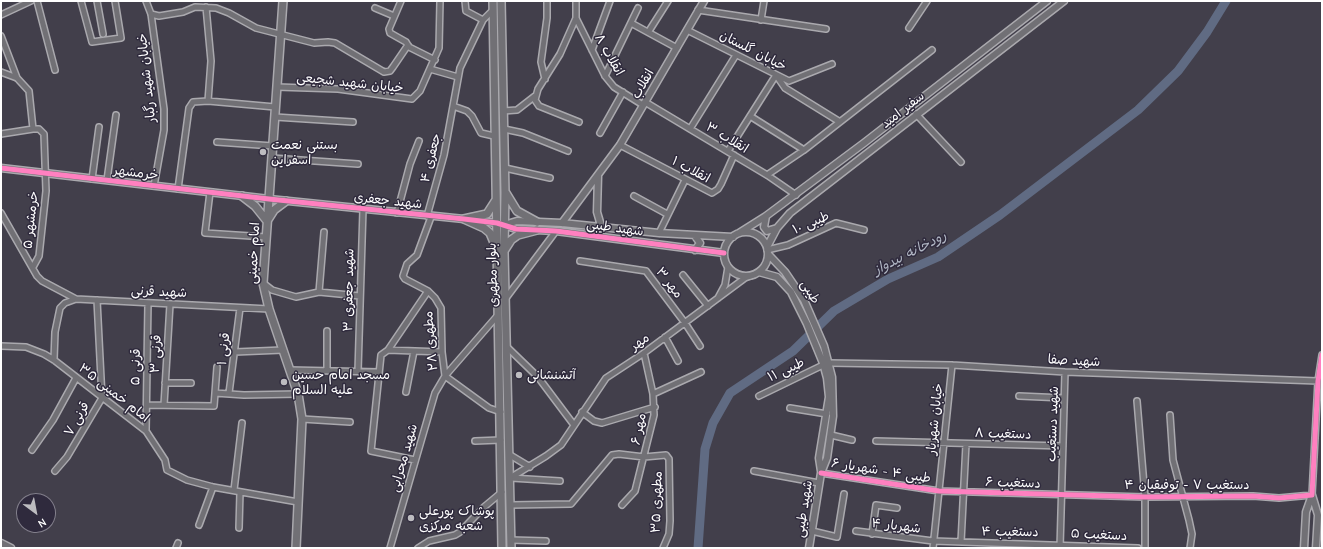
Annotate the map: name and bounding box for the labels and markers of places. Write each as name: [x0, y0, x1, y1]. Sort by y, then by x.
place label: بستنی نعمت اسفراین: [271, 137, 338, 168]
marker: بستنی نعمت اسفراین: [258, 147, 268, 157]
place label: مسجد امام حسین علیه السلام: [292, 367, 390, 398]
place label: آتشنشانی: [527, 367, 576, 383]
marker: آتشنشانی: [514, 370, 524, 380]
marker: مسجد امام حسین علیه السلام: [279, 377, 289, 387]
place label: پوشاک پورعلی شعبه مرکزی: [419, 503, 495, 534]
marker: پوشاک پورعلی شعبه مرکزی: [406, 513, 416, 523]

